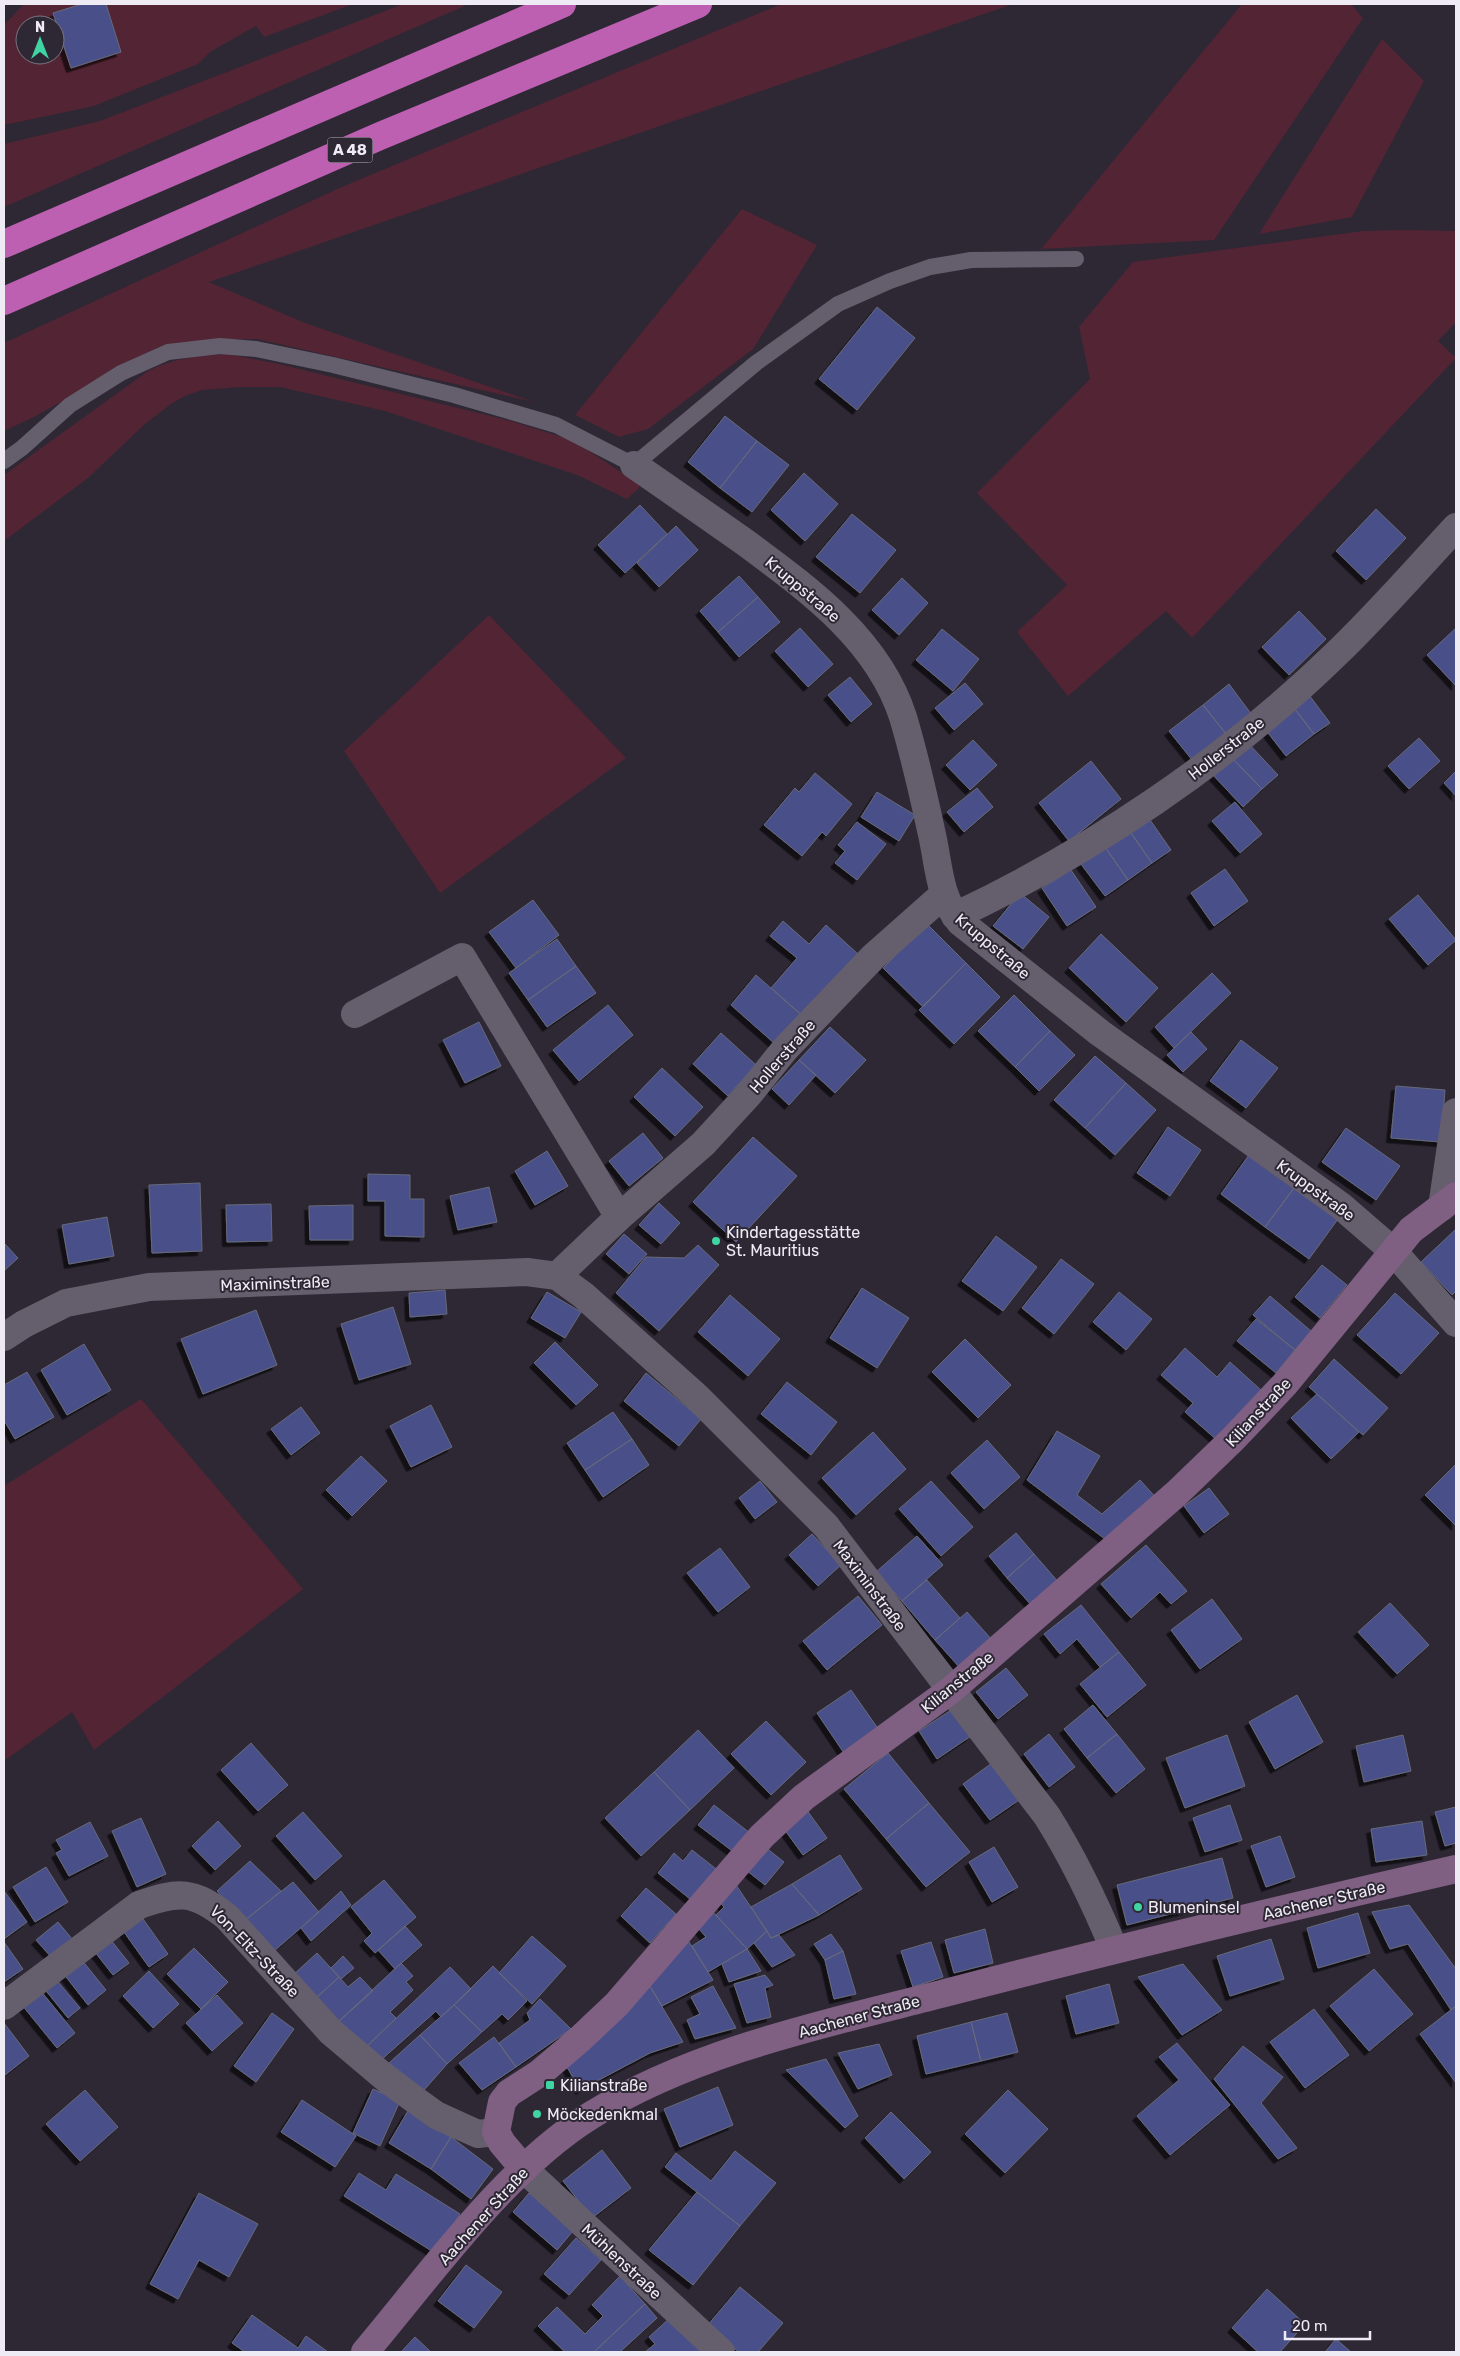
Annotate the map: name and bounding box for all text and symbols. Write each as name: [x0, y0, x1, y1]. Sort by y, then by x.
north arrow: [15, 15, 65, 65]
text: N: [35, 19, 45, 36]
road number: A 48: [328, 138, 372, 162]
street label: Kruppstraße: [761, 553, 844, 626]
street label: Hollerstraße: [1185, 713, 1268, 784]
street label: Kruppstraße: [951, 910, 1034, 983]
street label: Hollerstraße: [745, 1016, 819, 1097]
street label: Kruppstraße: [1273, 1156, 1359, 1225]
place label: Kindertagesstätte St. Mauritius: [726, 1223, 860, 1260]
marker: Kindertagesstätte St. Mauritius: [710, 1235, 722, 1247]
street label: Maximinstraße: [220, 1272, 330, 1295]
street label: Kilianstraße: [1222, 1374, 1295, 1451]
street label: Maximinstraße: [829, 1536, 910, 1635]
street label: Kilianstraße: [917, 1648, 997, 1717]
street label: Aachener Straße: [1261, 1877, 1387, 1924]
place label: Blumeninsel: [1148, 1898, 1240, 1917]
street label: Von-Eltz-Straße: [206, 1901, 303, 2001]
marker: Blumeninsel: [1132, 1901, 1144, 1913]
street label: Aachener Straße: [796, 1991, 922, 2042]
place label: Kilianstraße: [560, 2076, 647, 2095]
marker: Kilianstraße: [544, 2079, 556, 2091]
place label: Möckedenkmal: [547, 2105, 658, 2124]
marker: Möckedenkmal: [531, 2108, 543, 2120]
street label: Aachener Straße: [435, 2164, 532, 2269]
street label: Mühlenstraße: [578, 2220, 666, 2303]
scale bar: [1285, 2308, 1370, 2340]
text: 20 m: [1292, 2317, 1327, 2335]

